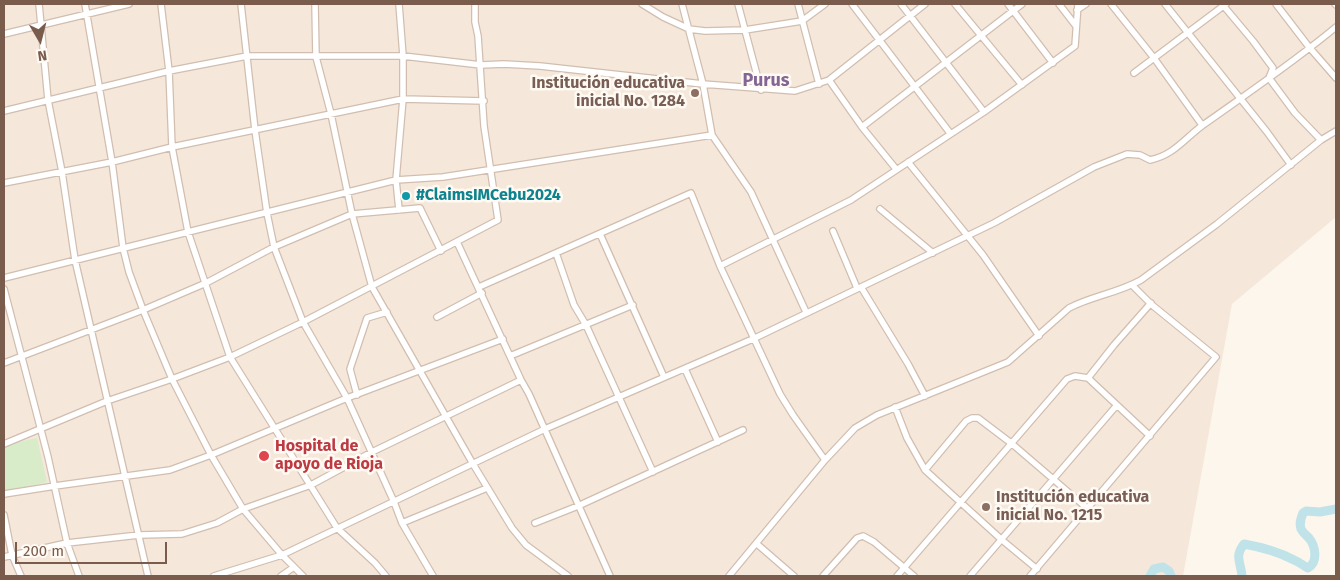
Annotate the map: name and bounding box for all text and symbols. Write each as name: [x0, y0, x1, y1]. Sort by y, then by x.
north arrow: [15, 15, 65, 65]
text: N: [36, 46, 48, 64]
district label: Purus: [743, 70, 789, 92]
place label: Institución educativa inicial No. 1284: [532, 74, 685, 112]
marker: Institución educativa inicial No. 1284: [689, 87, 701, 99]
place label: #ClaimsIMCebu2024: [416, 186, 561, 206]
marker: #ClaimsIMCebu2024: [400, 190, 412, 202]
place label: Hospital de apoyo de Rioja: [275, 437, 383, 475]
marker: Hospital de apoyo de Rioja: [257, 449, 271, 463]
place label: Institución educativa inicial No. 1215: [996, 488, 1149, 526]
marker: Institución educativa inicial No. 1215: [980, 501, 992, 513]
scale bar: [18, 532, 170, 564]
text: 200 m: [23, 542, 64, 560]

